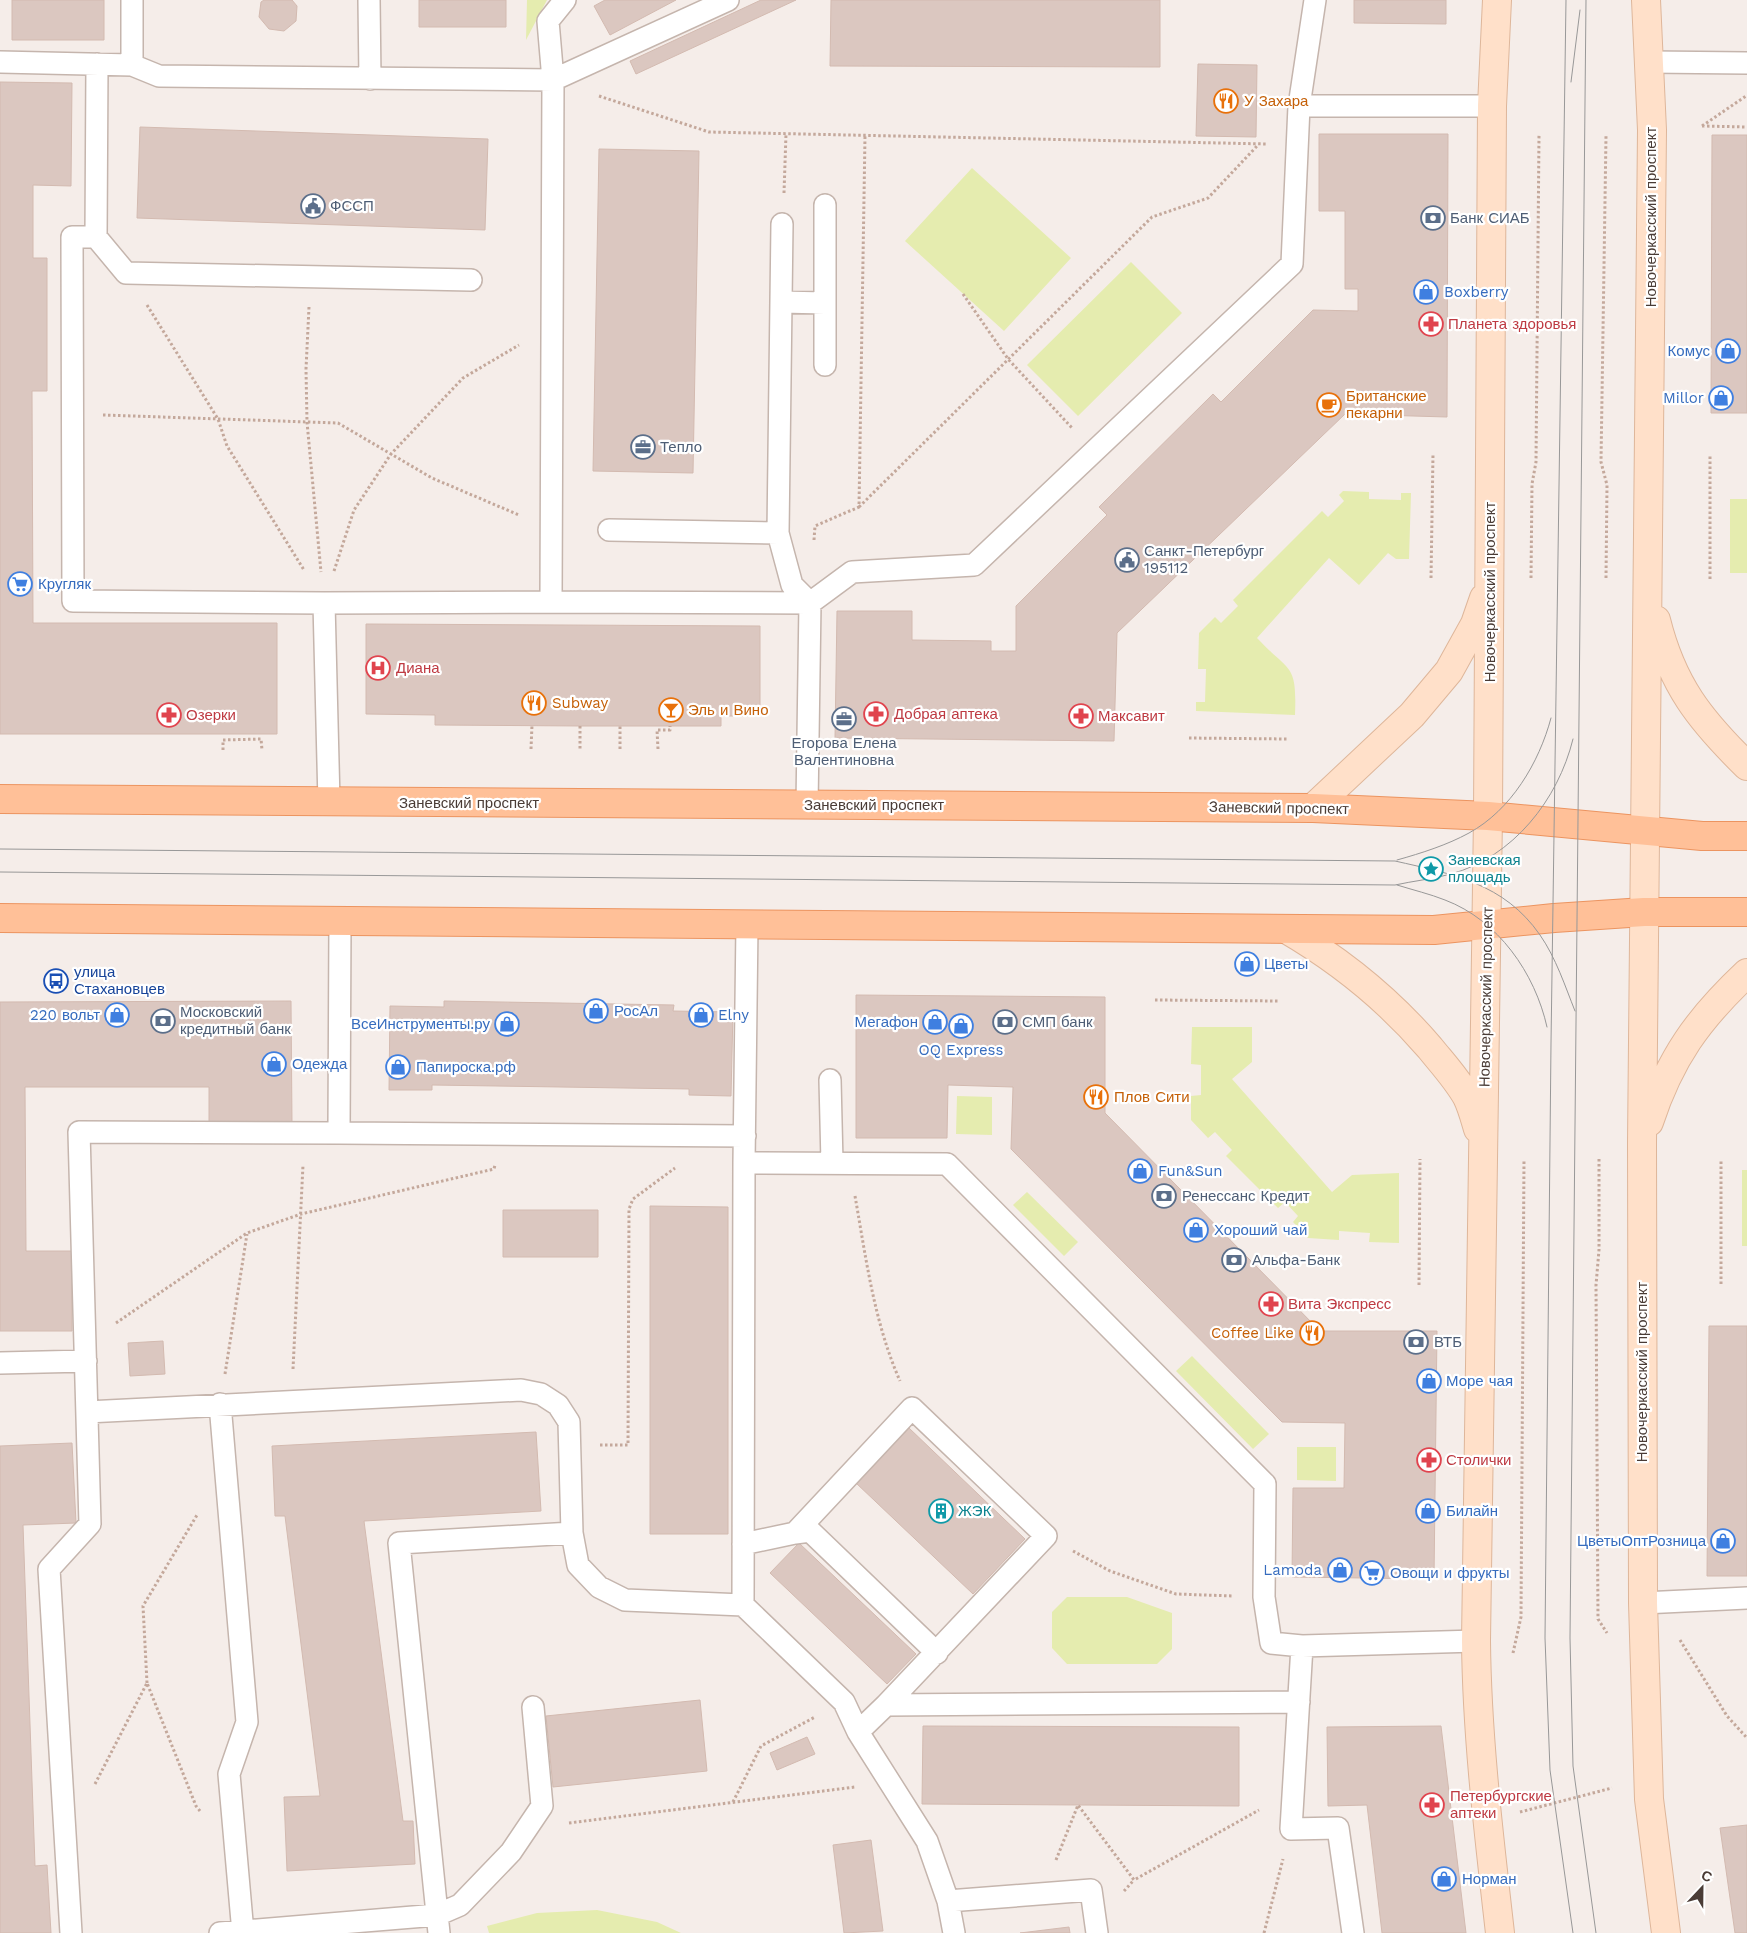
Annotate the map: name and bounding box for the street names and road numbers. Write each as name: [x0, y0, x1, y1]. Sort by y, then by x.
street label: Новочеркасский проспект: [1642, 127, 1660, 307]
street label: Новочеркасский проспект: [1481, 502, 1499, 682]
street label: Заневский проспект: [399, 794, 539, 812]
street label: Заневский проспект: [804, 796, 944, 814]
street label: Заневский проспект: [1209, 798, 1349, 818]
street label: Новочеркасский проспект: [1475, 906, 1497, 1087]
street label: Новочеркасский проспект: [1633, 1282, 1651, 1462]

